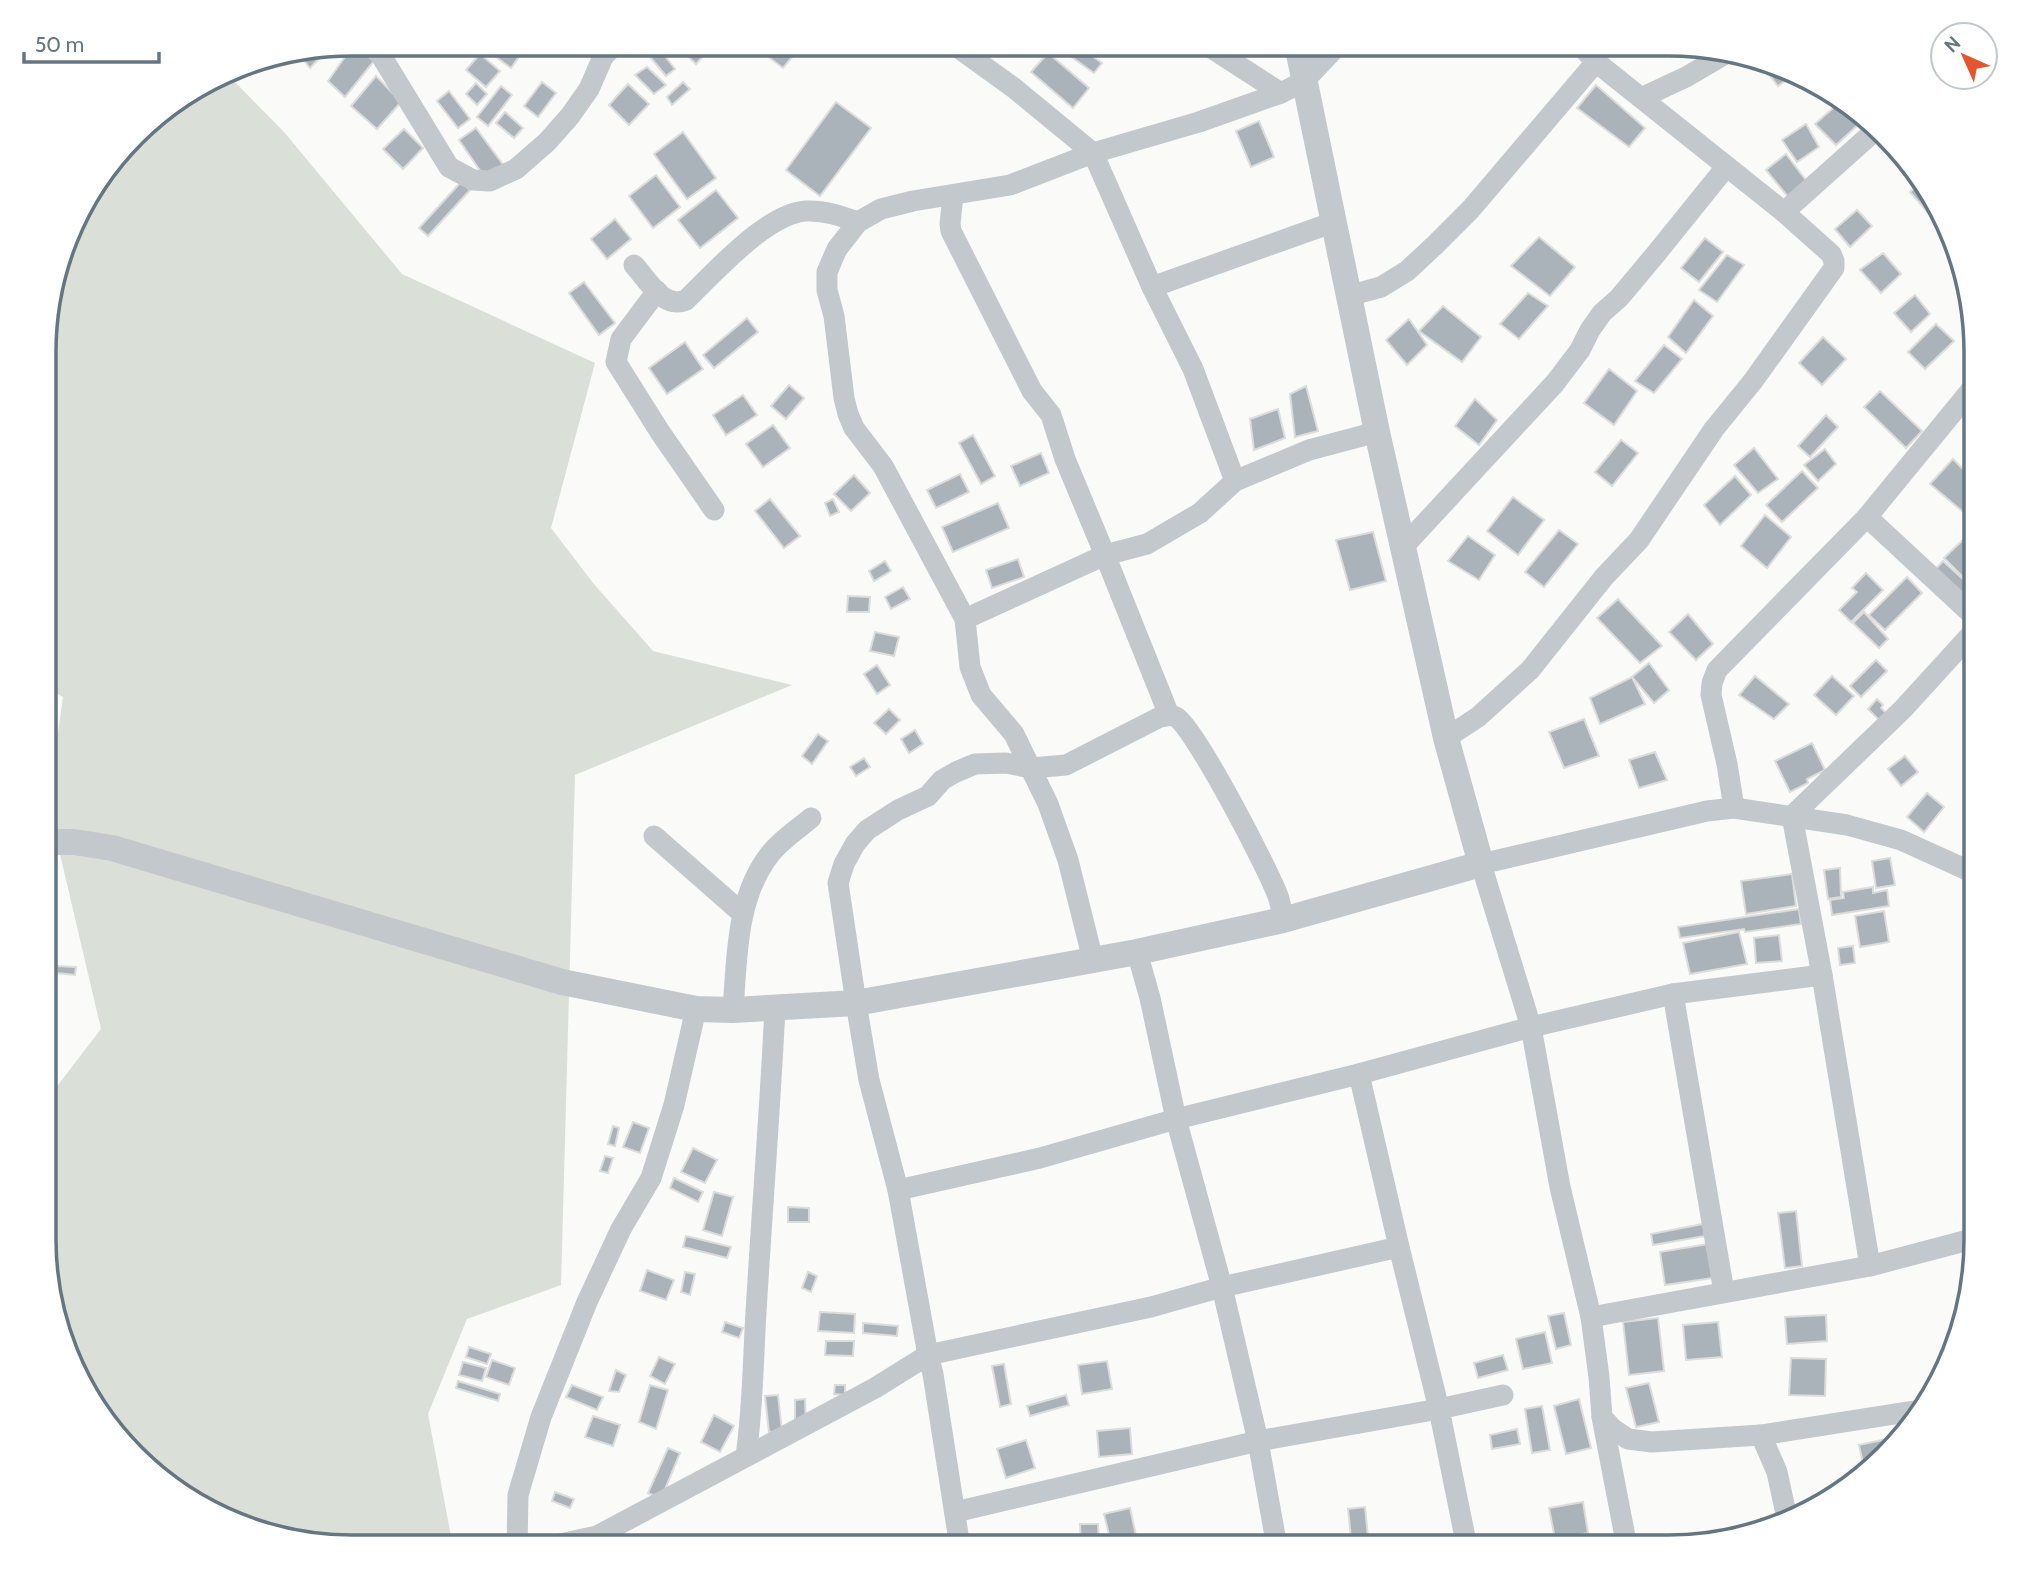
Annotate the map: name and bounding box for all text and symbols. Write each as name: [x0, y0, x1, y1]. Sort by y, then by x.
scale bar: [24, 21, 159, 65]
north arrow: [1929, 21, 1999, 91]
text: N: [1939, 31, 1965, 57]
text: 50 m: [35, 32, 84, 57]

